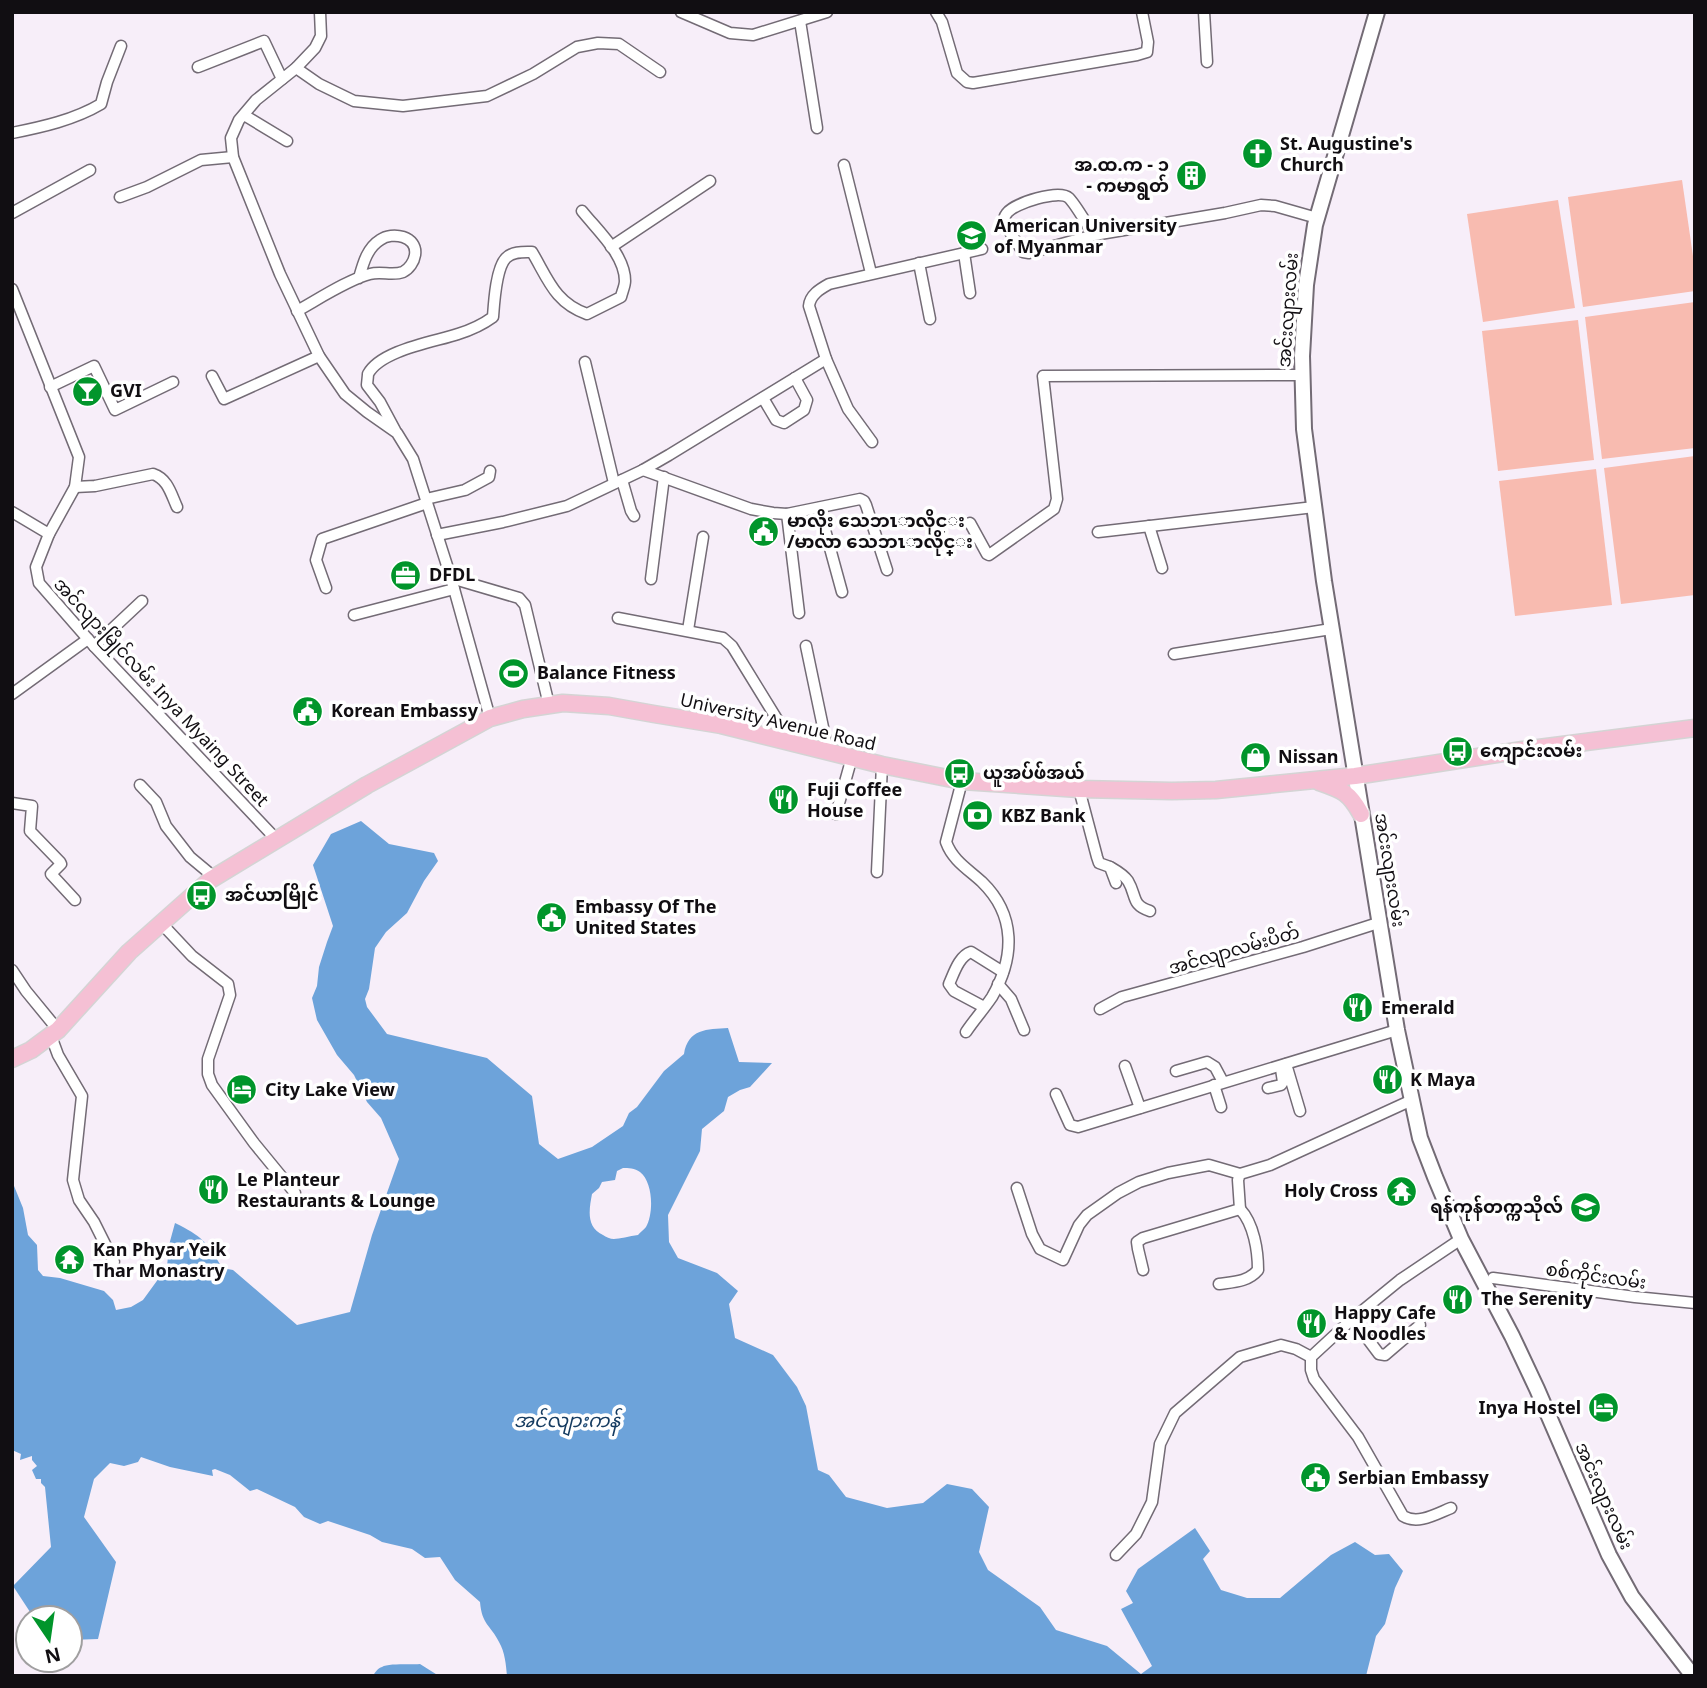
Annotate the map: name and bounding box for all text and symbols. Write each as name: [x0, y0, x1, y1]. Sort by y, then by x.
place label: St. Augustine's Church: [1280, 131, 1412, 176]
church icon: St. Augustine's Church: [1240, 137, 1274, 171]
place label: အ.ထ.က - ၁ - ကမာရွတ်: [1074, 152, 1169, 200]
building icon: အ.ထ.က - ၁ - ကမာရွတ်: [1175, 158, 1209, 192]
place label: American University of Myanmar: [994, 213, 1178, 258]
school or university icon: American University of Myanmar: [954, 219, 988, 253]
street label: အင်းလျားလမ်း: [1271, 252, 1307, 368]
bar icon: GVI: [70, 374, 104, 408]
place label: GVI: [110, 378, 142, 402]
place label: မာလိုး သေဘၤာလိုင္း /မာလာ သေဘၤာလိုင္း: [787, 508, 973, 556]
public building icon: မာလိုး သေဘၤာလိုင္း /မာလာ သေဘၤာလိုင္း: [747, 514, 781, 548]
office icon: DFDL: [389, 558, 423, 592]
place label: DFDL: [429, 562, 475, 586]
street label: အင်လျားမြိုင်လမ်း Inya Myaing Street: [46, 571, 276, 814]
sports icon: Balance Fitness: [497, 656, 531, 690]
place label: Balance Fitness: [537, 660, 676, 684]
street label: University Avenue Road: [678, 687, 879, 755]
public building icon: Korean Embassy: [291, 694, 325, 728]
place label: Korean Embassy: [331, 698, 479, 722]
bus stop icon: ကျောင်းလမ်း: [1440, 734, 1474, 768]
place label: ကျောင်းလမ်း: [1480, 738, 1583, 766]
shop icon: Nissan: [1238, 740, 1272, 774]
place label: Nissan: [1278, 744, 1339, 768]
bus stop icon: ယူအပ်ဖ်အယ်: [943, 756, 977, 790]
place label: ယူအပ်ဖ်အယ်: [983, 760, 1085, 787]
place label: Fuji Coffee House: [807, 777, 902, 822]
restaurant icon: Fuji Coffee House: [767, 783, 801, 817]
bank icon: KBZ Bank: [961, 799, 995, 833]
place label: KBZ Bank: [1001, 803, 1086, 827]
street label: အင်းလျားလမ်း: [1366, 811, 1412, 929]
bus stop icon: အင်ယာမြိုင်: [185, 878, 219, 912]
place label: အင်ယာမြိုင်: [225, 882, 319, 909]
place label: Embassy Of The United States: [575, 894, 717, 939]
public building icon: Embassy Of The United States: [535, 900, 569, 934]
street label: အင်လျာလမ်းပိတ်: [1165, 918, 1303, 983]
restaurant icon: Emerald: [1341, 991, 1375, 1025]
place label: Emerald: [1381, 995, 1455, 1019]
restaurant icon: K Maya: [1370, 1063, 1404, 1097]
place label: K Maya: [1410, 1067, 1475, 1091]
hotel icon: City Lake View: [225, 1073, 259, 1107]
place label: City Lake View: [265, 1077, 396, 1101]
place label: Le Planteur Restaurants & Lounge: [237, 1167, 436, 1212]
restaurant icon: Le Planteur Restaurants & Lounge: [197, 1173, 231, 1207]
temple icon: Holy Cross: [1384, 1174, 1418, 1208]
place label: Holy Cross: [1284, 1178, 1378, 1202]
school or university icon: ရန်ကုန်တက္ကသိုလ်: [1569, 1190, 1603, 1224]
place label: ရန်ကုန်တက္ကသိုလ်: [1430, 1194, 1563, 1221]
place label: Kan Phyar Yeik Thar Monastry: [93, 1237, 227, 1282]
temple icon: Kan Phyar Yeik Thar Monastry: [53, 1243, 87, 1277]
street label: စစ်ကိုင်းလမ်း: [1544, 1255, 1648, 1298]
restaurant icon: The Serenity: [1441, 1282, 1475, 1316]
place label: The Serenity: [1481, 1286, 1594, 1310]
place label: Happy Cafe & Noodles: [1334, 1300, 1436, 1345]
restaurant icon: Happy Cafe & Noodles: [1294, 1306, 1328, 1340]
hotel icon: Inya Hostel: [1587, 1391, 1621, 1425]
place label: Inya Hostel: [1479, 1395, 1581, 1419]
water label: အင်လျားကန်: [514, 1407, 623, 1436]
street label: အင်းလျားလမ်း: [1567, 1438, 1639, 1555]
public building icon: Serbian Embassy: [1298, 1461, 1332, 1495]
place label: Serbian Embassy: [1338, 1465, 1489, 1489]
north arrow: [14, 1604, 84, 1674]
text: N: [42, 1641, 63, 1670]

